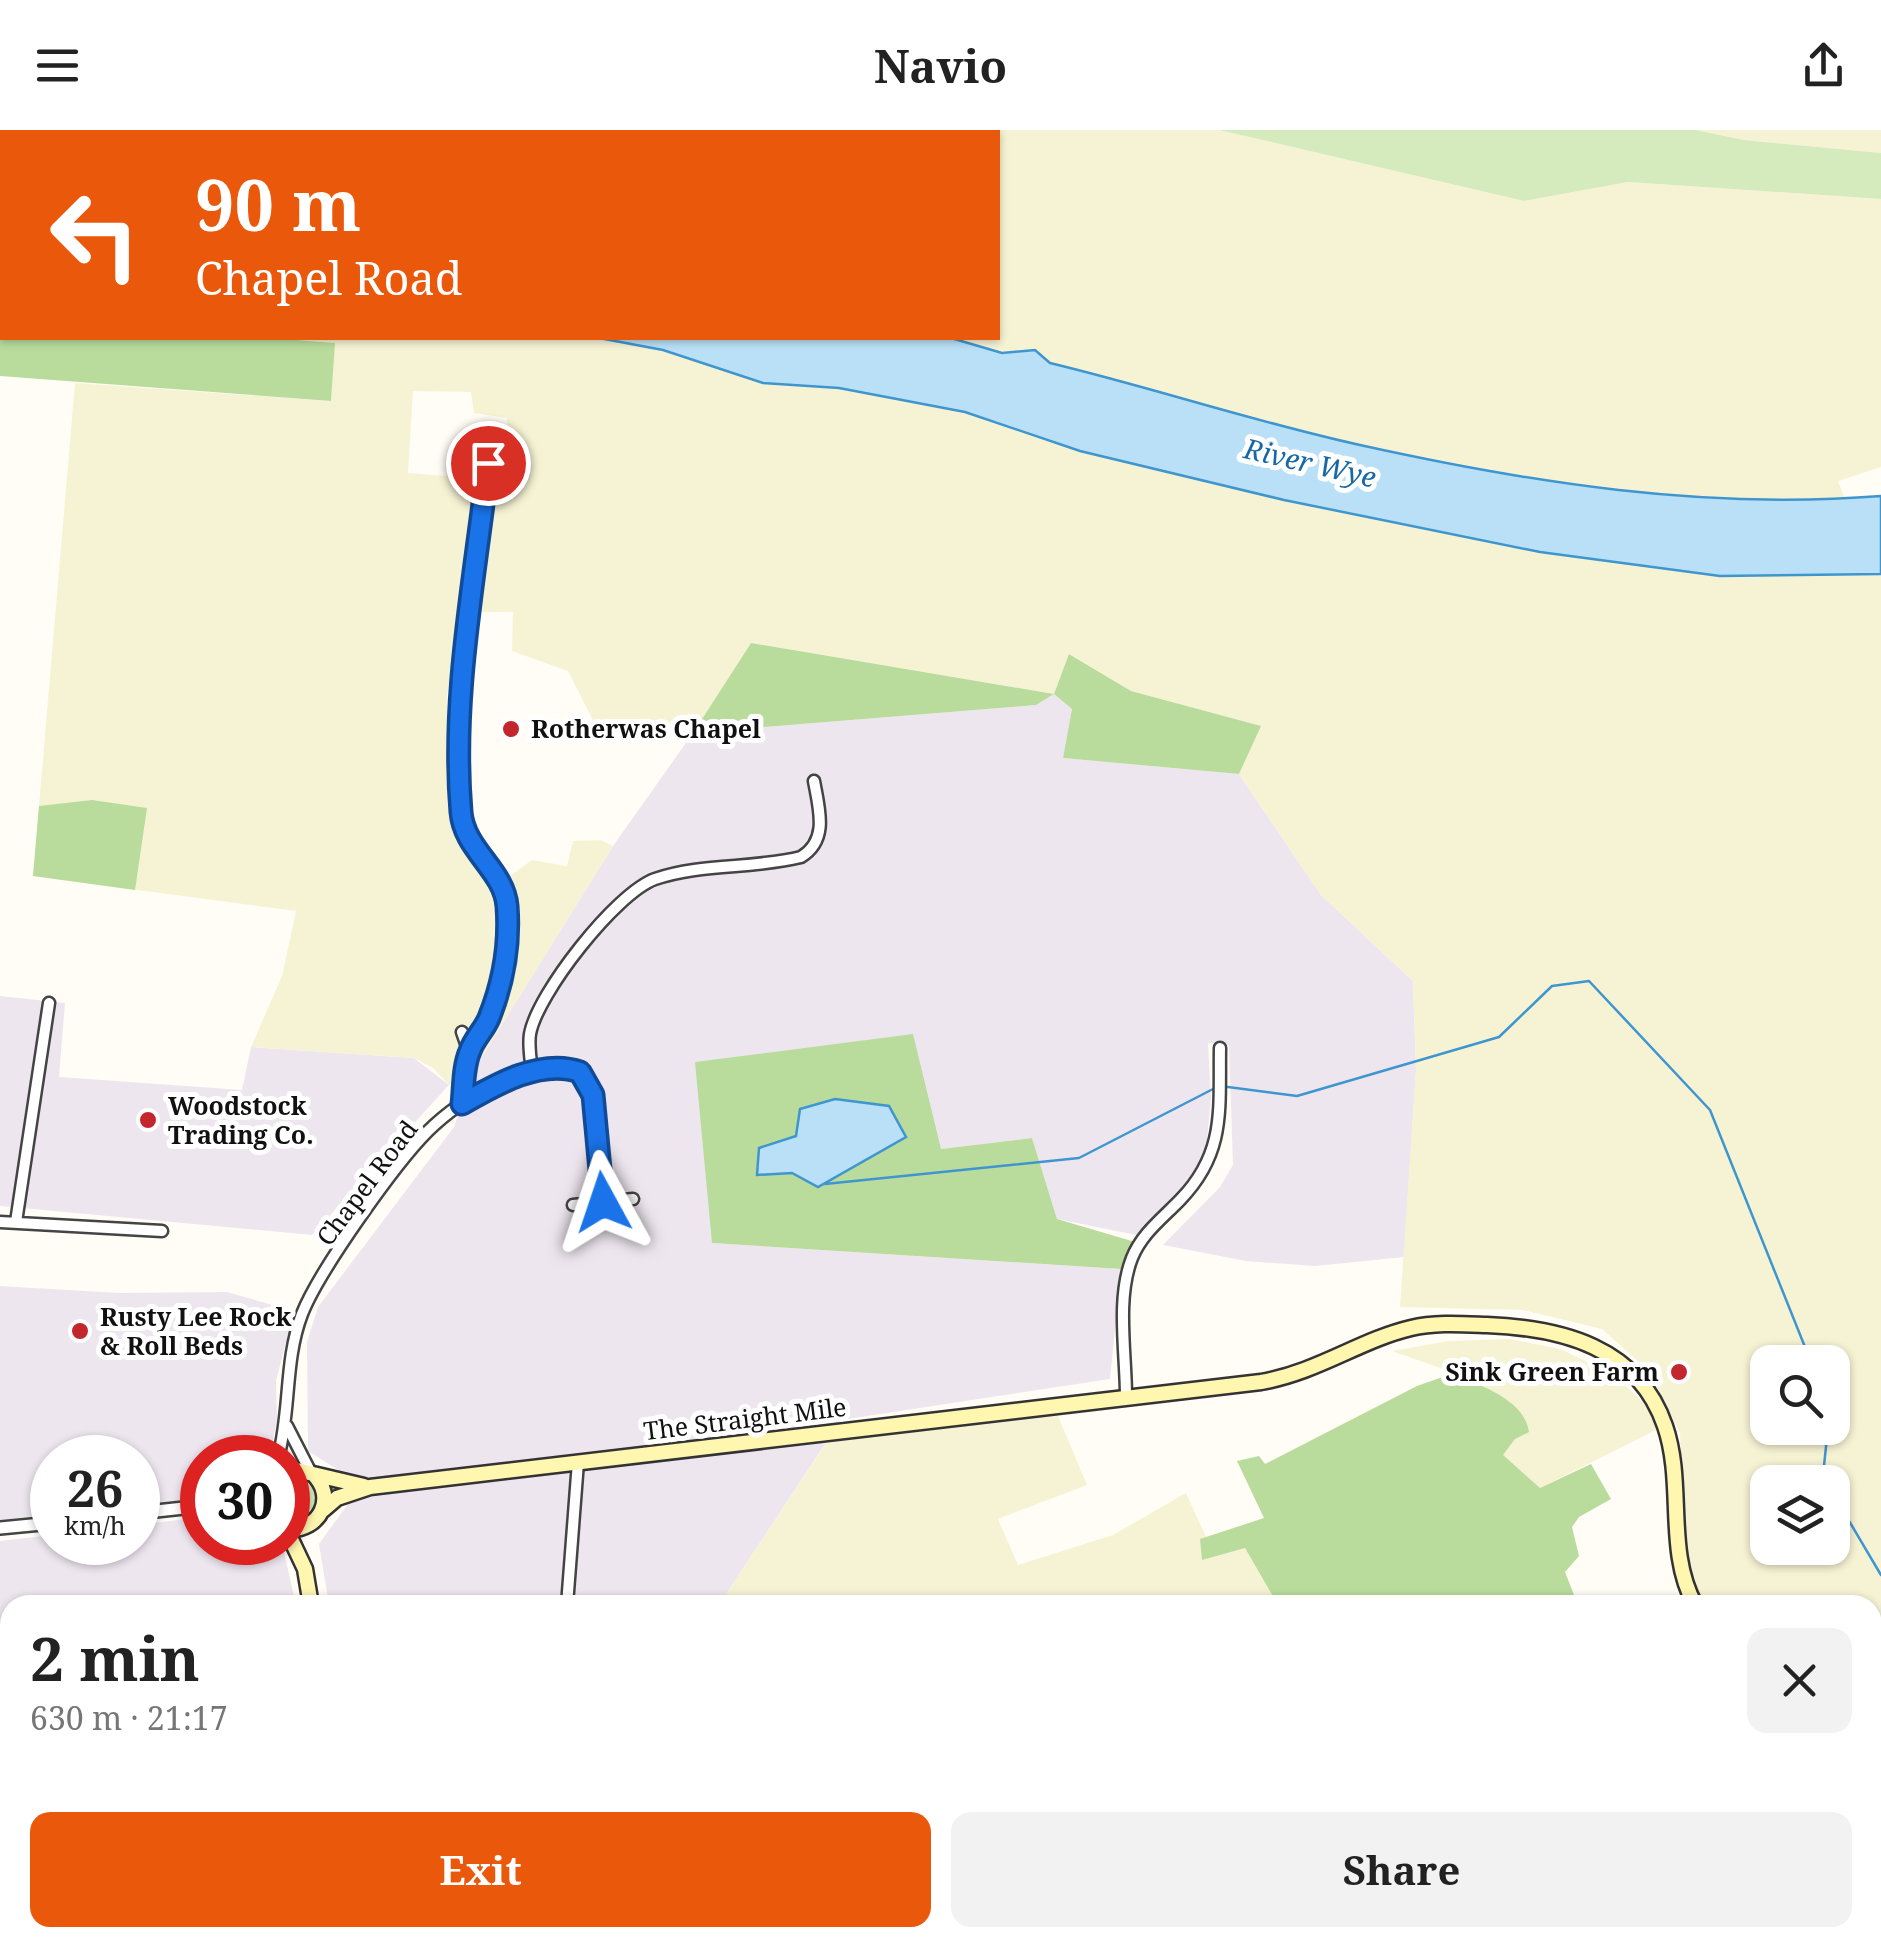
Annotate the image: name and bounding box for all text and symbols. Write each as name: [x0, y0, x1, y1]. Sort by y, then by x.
text: Navio: [874, 35, 1007, 96]
icon: menu: [30, 38, 85, 93]
icon: share: [1796, 38, 1851, 93]
text: 90 m: [195, 156, 361, 252]
icon: left: [30, 170, 160, 300]
text: Chapel Road: [195, 247, 462, 308]
pin: [446, 421, 531, 506]
water label: River Wye: [1240, 428, 1380, 496]
icon: arrive: [461, 436, 516, 491]
place label: Rotherwas Chapel: [531, 711, 761, 745]
marker: Rotherwas Chapel: [500, 718, 522, 740]
place label: Woodstock Trading Co.: [168, 1088, 314, 1151]
marker: Woodstock Trading Co.: [137, 1109, 159, 1131]
street label: Chapel Road: [308, 1113, 424, 1252]
position arrow: [551, 1150, 655, 1254]
place label: Rusty Lee Rock & Roll Beds: [100, 1299, 291, 1362]
marker: Rusty Lee Rock & Roll Beds: [69, 1320, 91, 1342]
map controls: [1750, 1345, 1850, 1565]
button: search: [1750, 1345, 1850, 1445]
place label: Sink Green Farm: [1445, 1354, 1659, 1388]
marker: Sink Green Farm: [1668, 1361, 1690, 1383]
street label: The Straight Mile: [642, 1389, 848, 1447]
speed limit sign: 30: [180, 1435, 310, 1565]
text: 26: [67, 1454, 123, 1522]
button: layers: [1750, 1465, 1850, 1565]
text: km/h: [64, 1508, 126, 1542]
text: 2 min: [30, 1617, 200, 1699]
button: close: [1747, 1628, 1852, 1733]
text: 630 m · 21:17: [30, 1696, 228, 1739]
button: Exit: [30, 1812, 931, 1927]
button: Share: [951, 1812, 1852, 1927]

